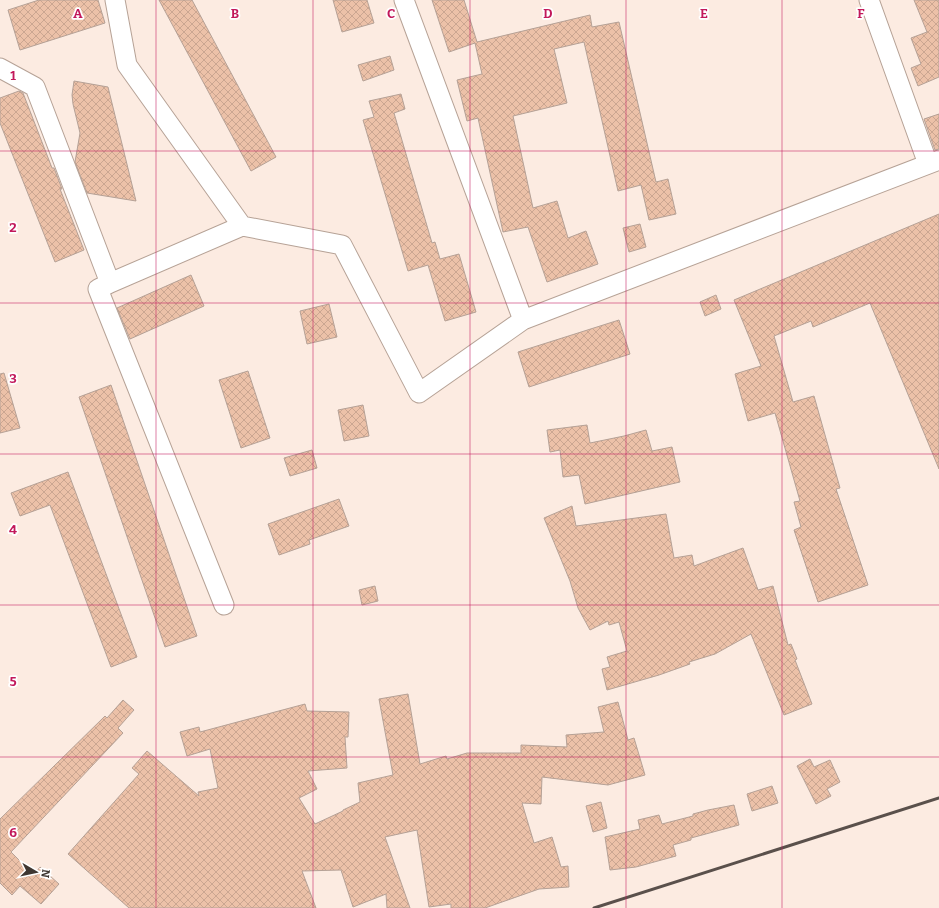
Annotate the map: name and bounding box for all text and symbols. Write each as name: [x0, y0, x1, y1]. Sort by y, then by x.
text: A: [73, 6, 83, 21]
text: B: [231, 6, 239, 21]
text: C: [387, 6, 395, 21]
text: D: [543, 6, 553, 21]
text: E: [700, 6, 708, 21]
text: F: [857, 6, 865, 21]
text: 1: [10, 68, 16, 83]
text: 2: [9, 220, 17, 235]
text: 3: [9, 371, 17, 386]
text: 4: [9, 522, 17, 537]
text: 5: [9, 674, 17, 689]
text: 6: [9, 825, 17, 840]
north arrow: [16, 852, 56, 892]
text: N: [38, 868, 52, 879]

